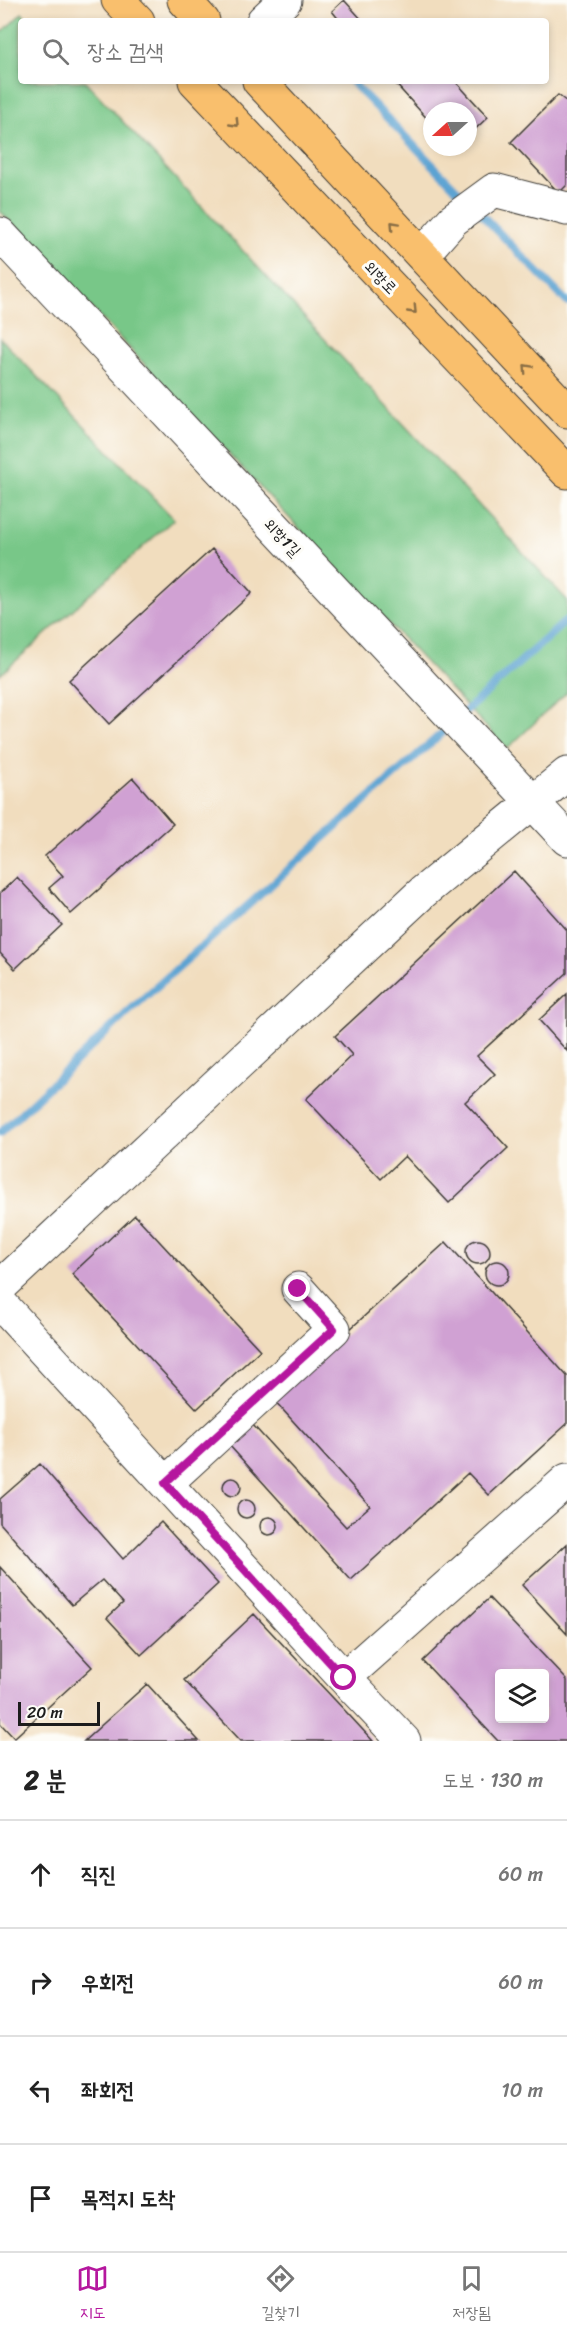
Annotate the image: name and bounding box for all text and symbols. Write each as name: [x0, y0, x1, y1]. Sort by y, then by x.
search box: [18, 18, 549, 84]
text: 장소 검색: [87, 32, 164, 71]
icon: search: [39, 35, 72, 68]
north arrow: [423, 102, 477, 156]
one-way arrow: [228, 116, 239, 127]
one-way arrow: [390, 221, 401, 232]
street label: 외항로: [357, 253, 404, 301]
one-way arrow: [406, 304, 417, 314]
one-way arrow: [523, 364, 534, 375]
street label: 외항1길: [257, 511, 309, 564]
route end: [284, 1275, 310, 1301]
route start: [330, 1664, 356, 1690]
map controls: [495, 1669, 549, 1723]
button: layers: [495, 1669, 549, 1723]
text: 20 m: [27, 1698, 63, 1727]
scale bar: [18, 1699, 100, 1726]
text: 2 분: [24, 1757, 67, 1803]
text: 도보 · 130 m: [442, 1763, 543, 1798]
text: 직진: [81, 1855, 116, 1894]
text: 60 m: [498, 1857, 543, 1892]
icon: ahead: [24, 1858, 57, 1891]
text: 우회전: [81, 1963, 134, 2002]
text: 60 m: [498, 1965, 543, 2000]
icon: right: [24, 1966, 57, 1999]
text: 좌회전: [81, 2071, 134, 2110]
text: 10 m: [501, 2073, 543, 2108]
icon: left: [24, 2074, 57, 2107]
text: 목적지 도착: [81, 2179, 175, 2218]
icon: arrive: [24, 2182, 57, 2215]
tab: 지도: [76, 2262, 109, 2327]
tab: 길찾기: [261, 2262, 300, 2327]
tab: 저장됨: [452, 2262, 491, 2327]

